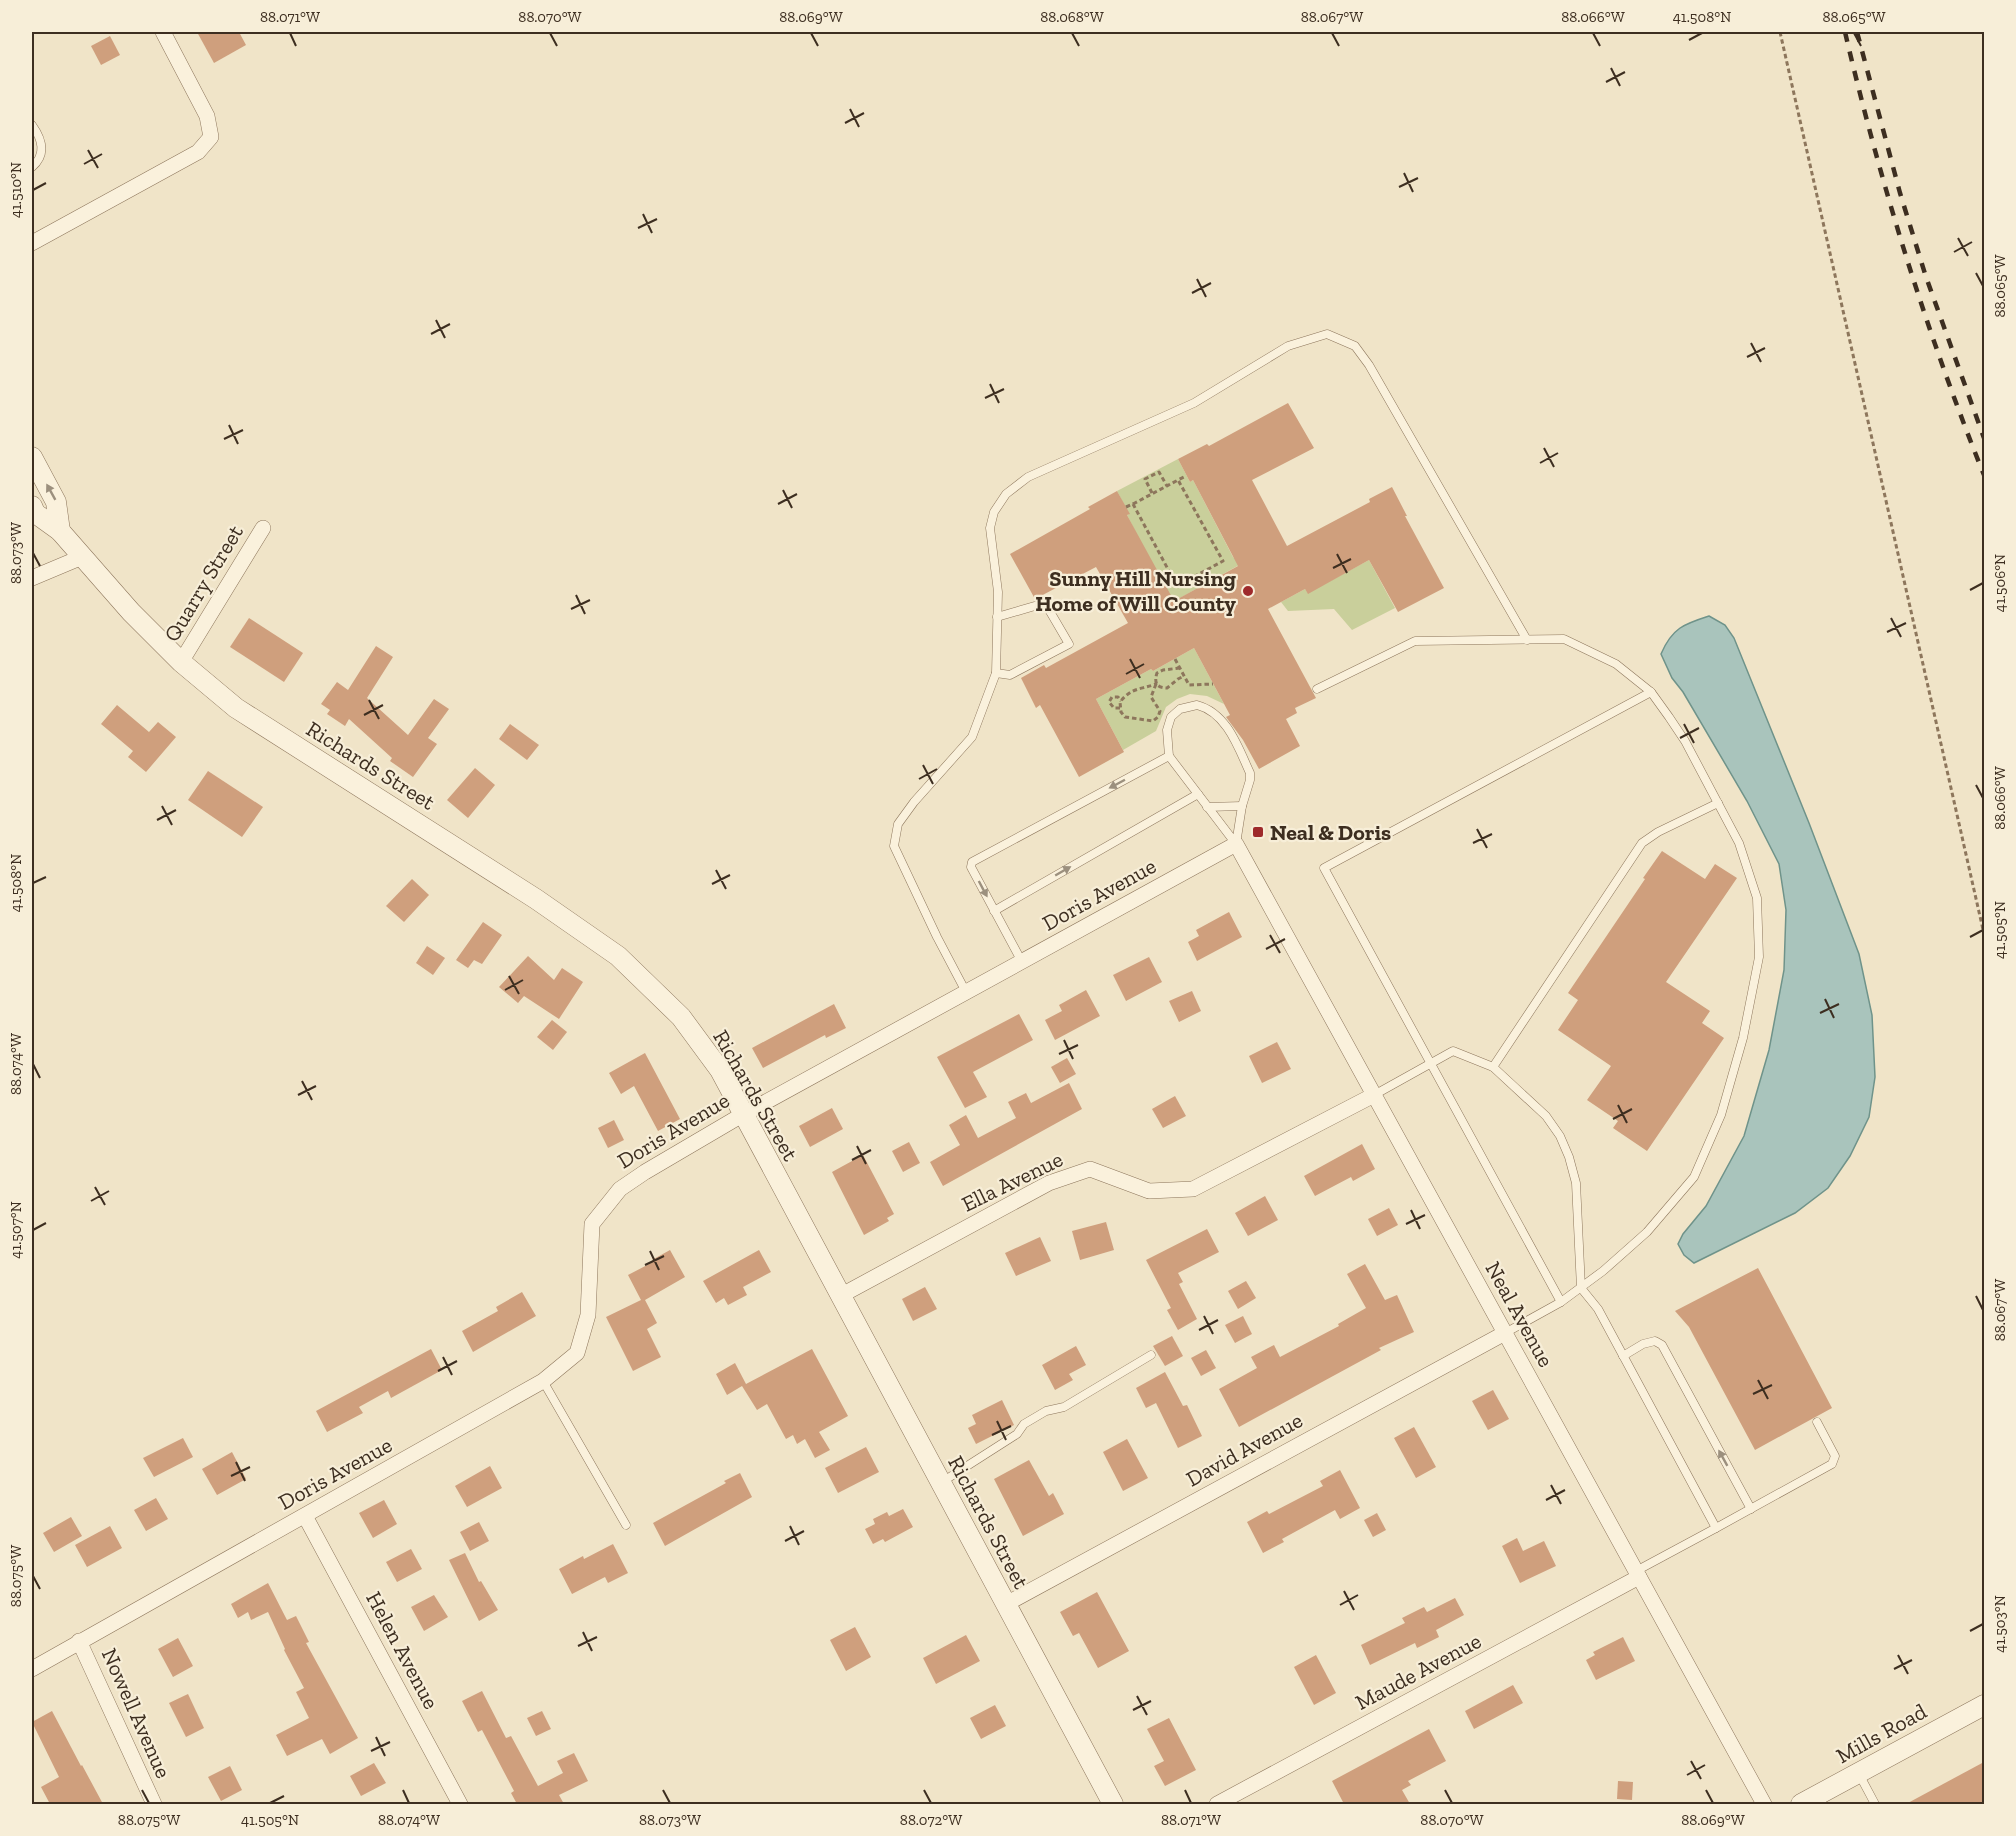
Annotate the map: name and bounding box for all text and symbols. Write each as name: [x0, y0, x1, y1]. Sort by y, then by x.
text: 88.071°W: [260, 8, 320, 26]
text: 88.070°W: [518, 8, 582, 26]
text: 88.069°W: [779, 8, 843, 26]
text: 88.068°W: [1040, 8, 1104, 26]
text: 88.067°W: [1301, 8, 1363, 26]
text: 88.066°W: [1561, 8, 1625, 26]
text: 41.508°N: [1673, 8, 1731, 26]
text: 88.065°W: [1822, 8, 1886, 26]
text: 41.510°N: [7, 162, 25, 218]
text: 88.065°W: [1991, 254, 2009, 318]
one-way arrow: [46, 483, 56, 500]
street label: Quarry Street: [158, 519, 249, 646]
text: 88.073°W: [7, 522, 25, 584]
text: 41.506°N: [1991, 554, 2009, 612]
place label: Sunny Hill Nursing Home of Will County: [1035, 565, 1236, 617]
marker: Sunny Hill Nursing Home of Will County: [1241, 584, 1255, 598]
street label: Richards Street: [301, 715, 441, 816]
text: 88.066°W: [1991, 766, 2009, 830]
one-way arrow: [1108, 779, 1125, 789]
place label: Neal & Doris: [1270, 819, 1391, 846]
marker: Neal & Doris: [1251, 825, 1265, 839]
street label: Doris Avenue: [1038, 852, 1161, 937]
text: 41.508°N: [7, 854, 25, 912]
one-way arrow: [1055, 866, 1072, 876]
one-way arrow: [978, 881, 988, 898]
text: 41.505°N: [1991, 901, 2009, 959]
street label: Richards Street: [707, 1025, 804, 1166]
text: 88.074°W: [7, 1033, 25, 1095]
street label: Doris Avenue: [612, 1086, 734, 1174]
street label: Ella Avenue: [957, 1145, 1067, 1218]
text: 41.507°N: [7, 1201, 25, 1259]
street label: Neal Avenue: [1479, 1257, 1560, 1372]
text: 88.067°W: [1991, 1279, 2009, 1341]
street label: David Avenue: [1181, 1406, 1307, 1493]
street label: Doris Avenue: [274, 1431, 397, 1516]
one-way arrow: [1718, 1449, 1728, 1466]
street label: Richards Street: [942, 1451, 1035, 1594]
text: 88.075°W: [7, 1545, 25, 1607]
street label: Helen Avenue: [360, 1587, 445, 1714]
text: 41.503°N: [1991, 1595, 2009, 1653]
street label: Maude Avenue: [1351, 1627, 1486, 1716]
street label: Nowell Avenue: [96, 1644, 177, 1782]
street label: Mills Road: [1831, 1698, 1931, 1769]
text: 88.075°W: [118, 1811, 180, 1829]
text: 41.505°N: [241, 1811, 299, 1829]
text: 88.074°W: [378, 1811, 440, 1829]
text: 88.073°W: [639, 1811, 701, 1829]
text: 88.072°W: [900, 1811, 962, 1829]
text: 88.071°W: [1161, 1811, 1221, 1829]
text: 88.070°W: [1420, 1811, 1484, 1829]
text: 88.069°W: [1681, 1811, 1745, 1829]

